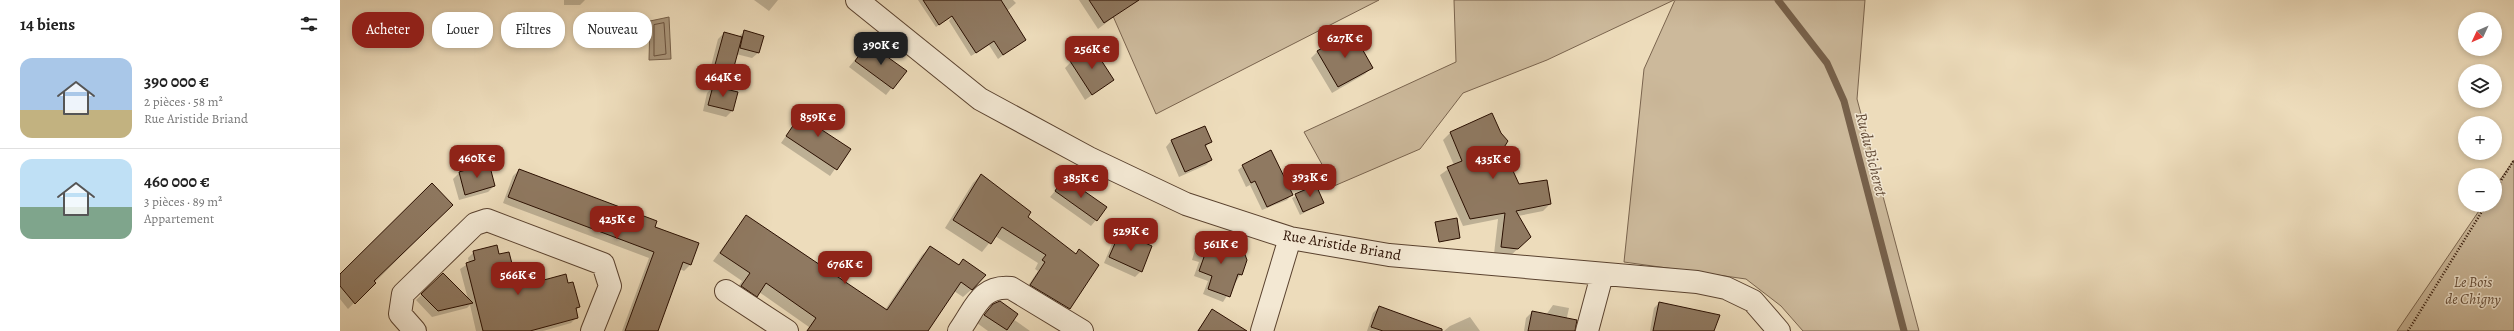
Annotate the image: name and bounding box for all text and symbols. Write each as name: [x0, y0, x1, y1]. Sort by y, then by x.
chip: Acheter: [352, 12, 424, 48]
chip: Louer: [432, 12, 493, 48]
chip: Filtres: [501, 12, 565, 48]
chip: Nouveau: [573, 12, 652, 48]
north arrow: [2458, 12, 2502, 56]
map controls: [2458, 12, 2502, 212]
text: 14 biens: [20, 13, 75, 36]
icon: filters: [298, 13, 320, 35]
pin: 627K €: [1312, 25, 1378, 59]
text: 627K €: [1327, 29, 1363, 46]
pin: 390K €: [848, 32, 914, 66]
text: 390K €: [863, 36, 899, 53]
pin: 256K €: [1059, 36, 1125, 70]
text: 256K €: [1074, 40, 1110, 57]
pin: 464K €: [690, 64, 756, 98]
button: layers: [2458, 64, 2502, 108]
text: 464K €: [705, 68, 741, 85]
text: 390 000 €: [144, 70, 209, 93]
icon: home: [52, 74, 100, 122]
text: 2 pièces · 58 m²: [144, 93, 223, 110]
pin: 859K €: [785, 104, 851, 138]
text: 859K €: [800, 108, 836, 125]
text: Rue Aristide Briand: [144, 110, 248, 127]
water label: Ru du Bicheret: [1850, 110, 1892, 200]
button: +: [2458, 116, 2502, 160]
pin: 460K €: [444, 145, 510, 179]
pin: 435K €: [1460, 146, 1526, 180]
text: 460K €: [459, 149, 496, 166]
text: 435K €: [1475, 150, 1511, 167]
pin: 393K €: [1277, 164, 1343, 198]
pin: 385K €: [1048, 165, 1114, 199]
text: 393K €: [1292, 168, 1328, 185]
button: −: [2458, 168, 2502, 212]
text: 385K €: [1063, 169, 1099, 186]
text: 460 000 €: [144, 170, 210, 193]
icon: home: [52, 175, 100, 223]
text: 3 pièces · 89 m²: [144, 193, 222, 210]
pin: 425K €: [584, 206, 650, 240]
text: Appartement: [144, 210, 214, 227]
text: 425K €: [599, 210, 635, 227]
pin: 529K €: [1098, 218, 1164, 252]
text: 529K €: [1113, 222, 1149, 239]
street label: Rue Aristide Briand: [1281, 225, 1404, 265]
pin: 561K €: [1188, 231, 1254, 265]
text: 561K €: [1204, 235, 1238, 252]
pin: 676K €: [812, 251, 878, 285]
text: 676K €: [827, 255, 863, 272]
pin: 566K €: [485, 262, 551, 296]
text: 566K €: [500, 266, 536, 283]
park label: Le Bois de Chigny: [2445, 272, 2501, 309]

